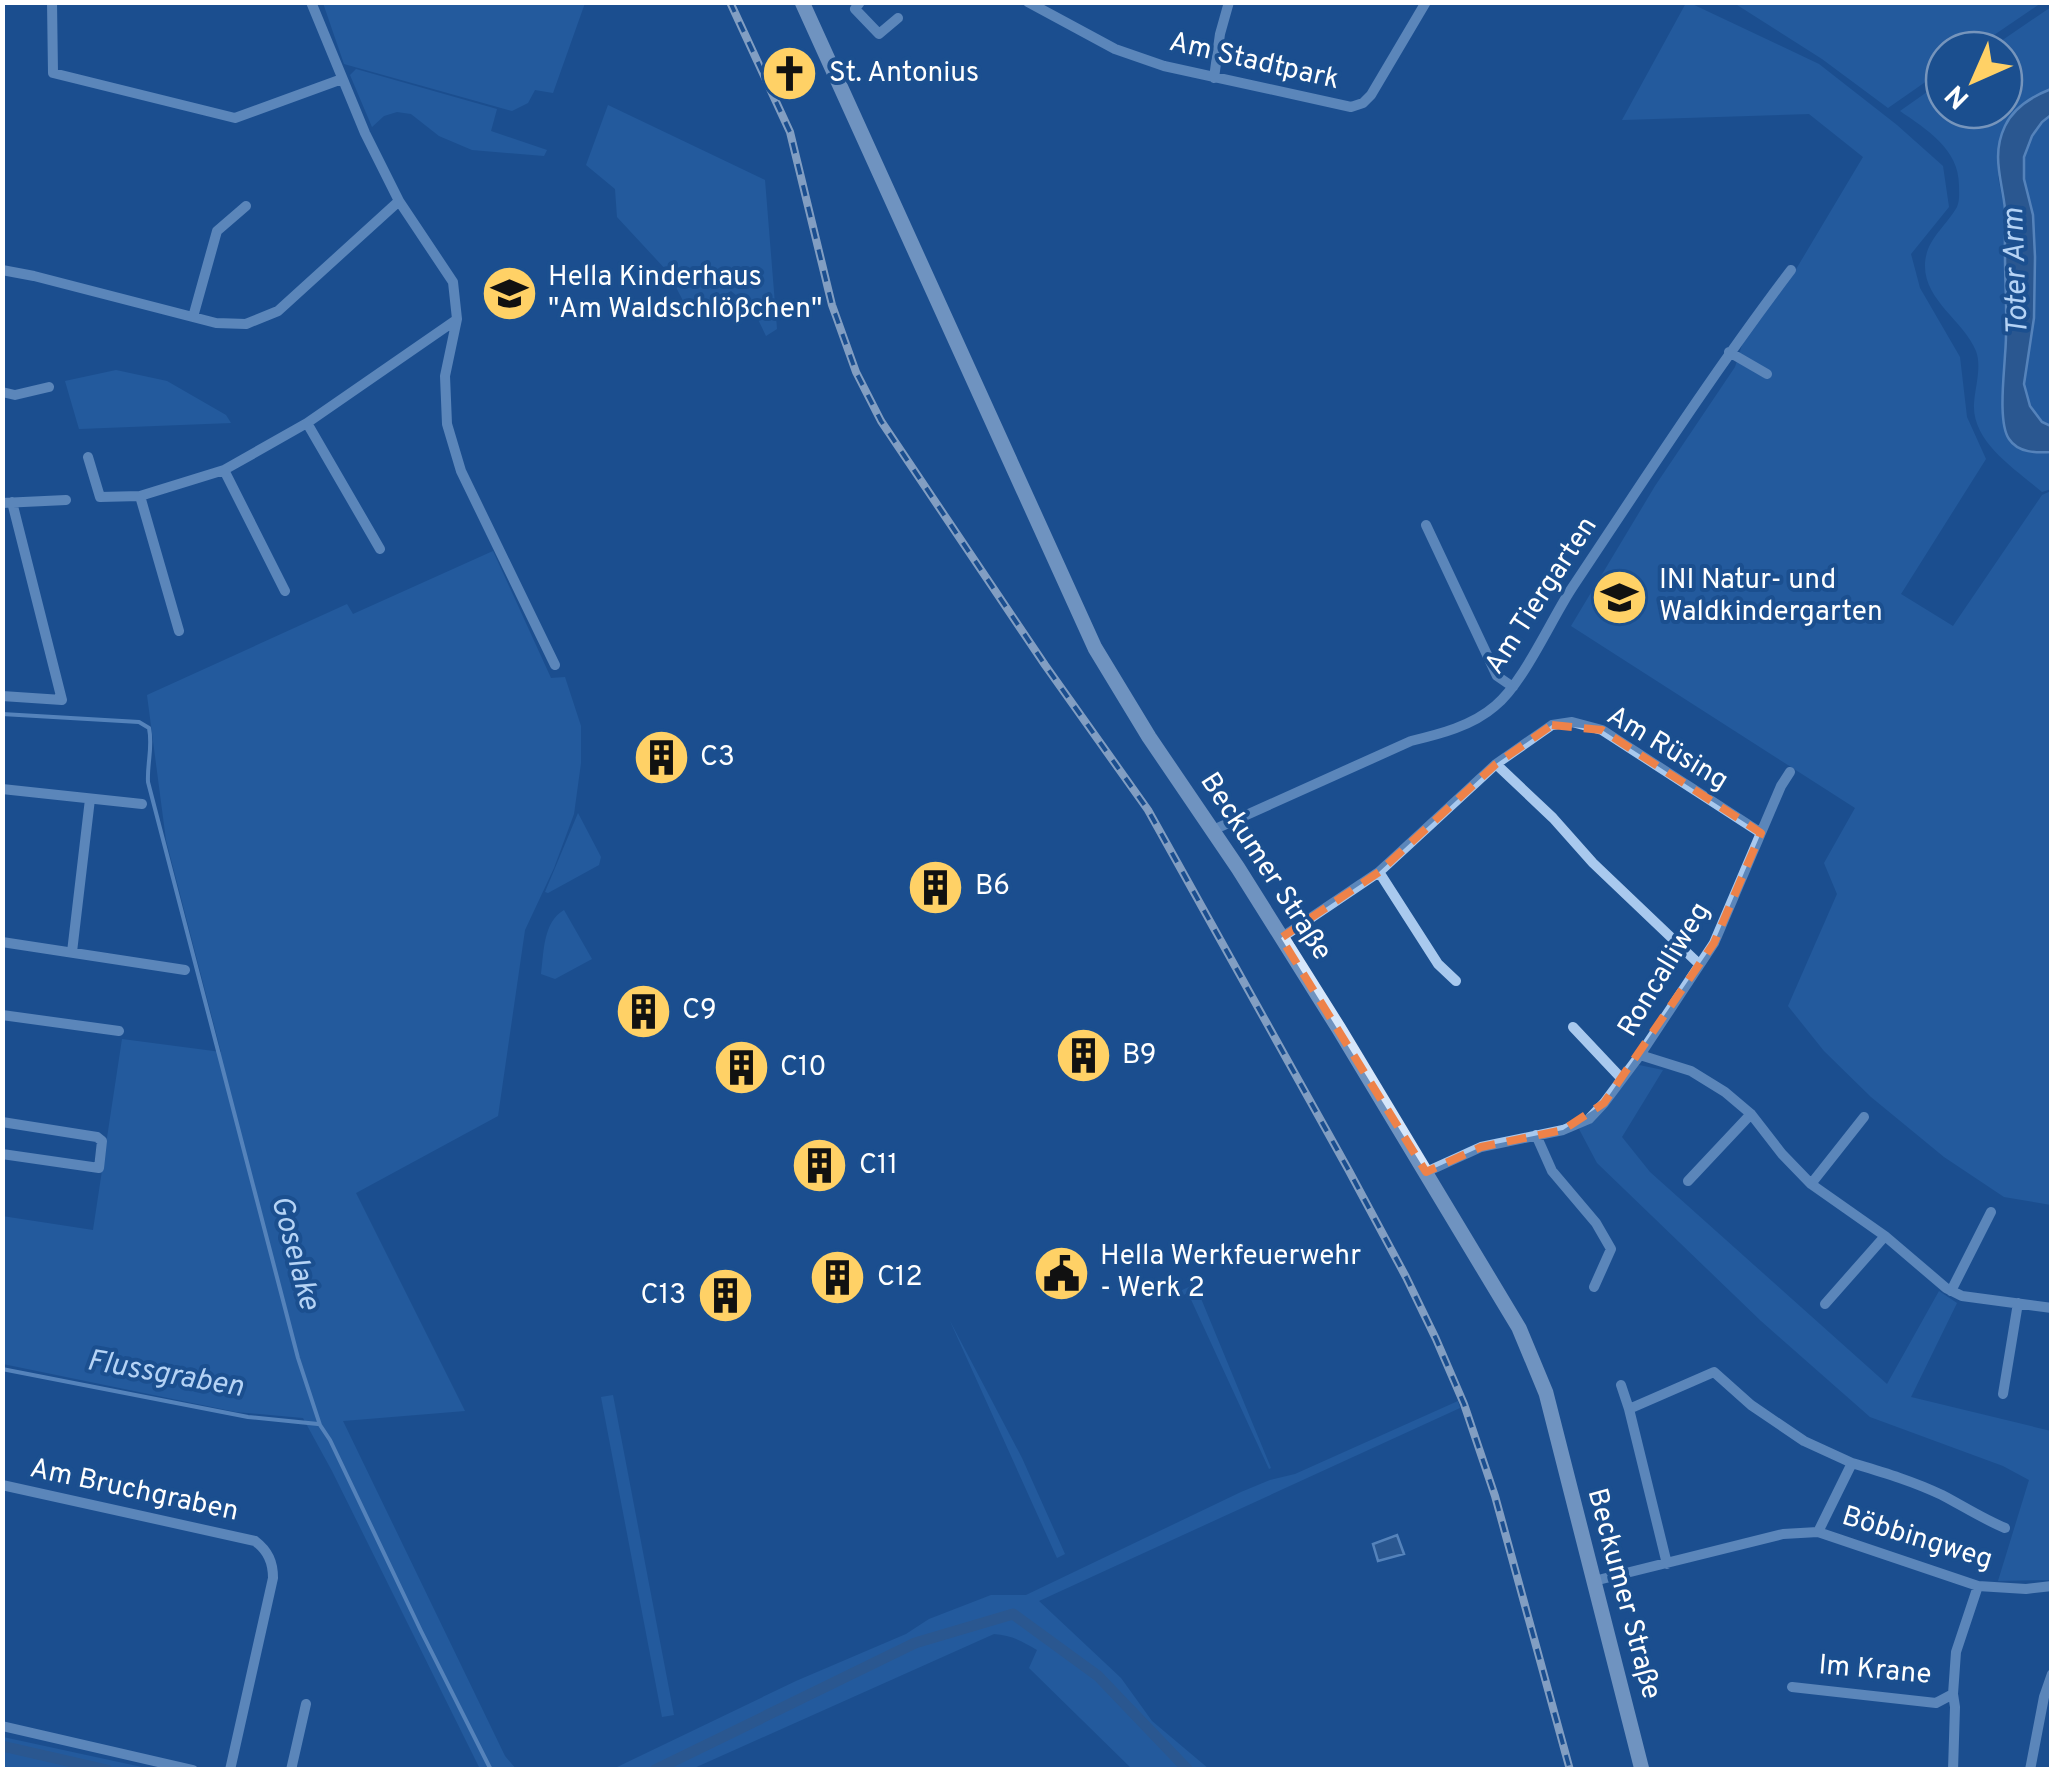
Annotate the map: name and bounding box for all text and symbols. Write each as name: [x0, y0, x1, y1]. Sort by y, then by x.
street label: Am Stadtpark: [1165, 25, 1343, 99]
north arrow: [1924, 30, 2024, 130]
church icon: St. Antonius: [760, 44, 820, 104]
place label: St. Antonius: [829, 56, 979, 92]
text: N: [1939, 76, 1978, 115]
water label: Toter Arm: [1996, 207, 2038, 337]
place label: Hella Kinderhaus "Am Waldschlößchen": [548, 260, 822, 328]
school or university icon: Hella Kinderhaus "Am Waldschlößchen": [479, 264, 539, 324]
street label: Am Tiergarten: [1478, 510, 1606, 682]
place label: INI Natur- und Waldkindergarten: [1659, 563, 1883, 631]
school or university icon: INI Natur- und Waldkindergarten: [1590, 567, 1650, 627]
street label: Am Rüsing: [1599, 699, 1735, 799]
building icon: C3: [631, 728, 691, 788]
place label: C3: [700, 740, 735, 776]
street label: Beckumer Straße: [1191, 766, 1339, 968]
building icon: B6: [906, 857, 966, 917]
place label: B6: [975, 869, 1010, 905]
street label: Roncalliweg: [1611, 896, 1719, 1044]
building icon: C9: [613, 981, 673, 1041]
place label: C9: [682, 993, 717, 1029]
building icon: B9: [1053, 1026, 1113, 1086]
building icon: C10: [711, 1038, 771, 1098]
place label: B9: [1122, 1038, 1157, 1074]
place label: C10: [780, 1050, 827, 1086]
building icon: C11: [790, 1136, 850, 1196]
place label: C11: [859, 1148, 898, 1184]
water label: Goselake: [261, 1192, 327, 1315]
place label: Hella Werkfeuerwehr - Werk 2: [1100, 1239, 1361, 1307]
public building icon: Hella Werkfeuerwehr - Werk 2: [1031, 1243, 1091, 1303]
building icon: C12: [808, 1248, 868, 1308]
place label: C12: [877, 1260, 923, 1296]
building icon: C13: [695, 1266, 755, 1326]
place label: C13: [641, 1278, 686, 1314]
water label: Flussgraben: [84, 1343, 246, 1407]
street label: Am Bruchgraben: [26, 1451, 242, 1531]
street label: Beckumer Straße: [1578, 1484, 1668, 1704]
street label: Böbbingweg: [1837, 1499, 1997, 1579]
street label: Im Krane: [1817, 1648, 1933, 1694]

